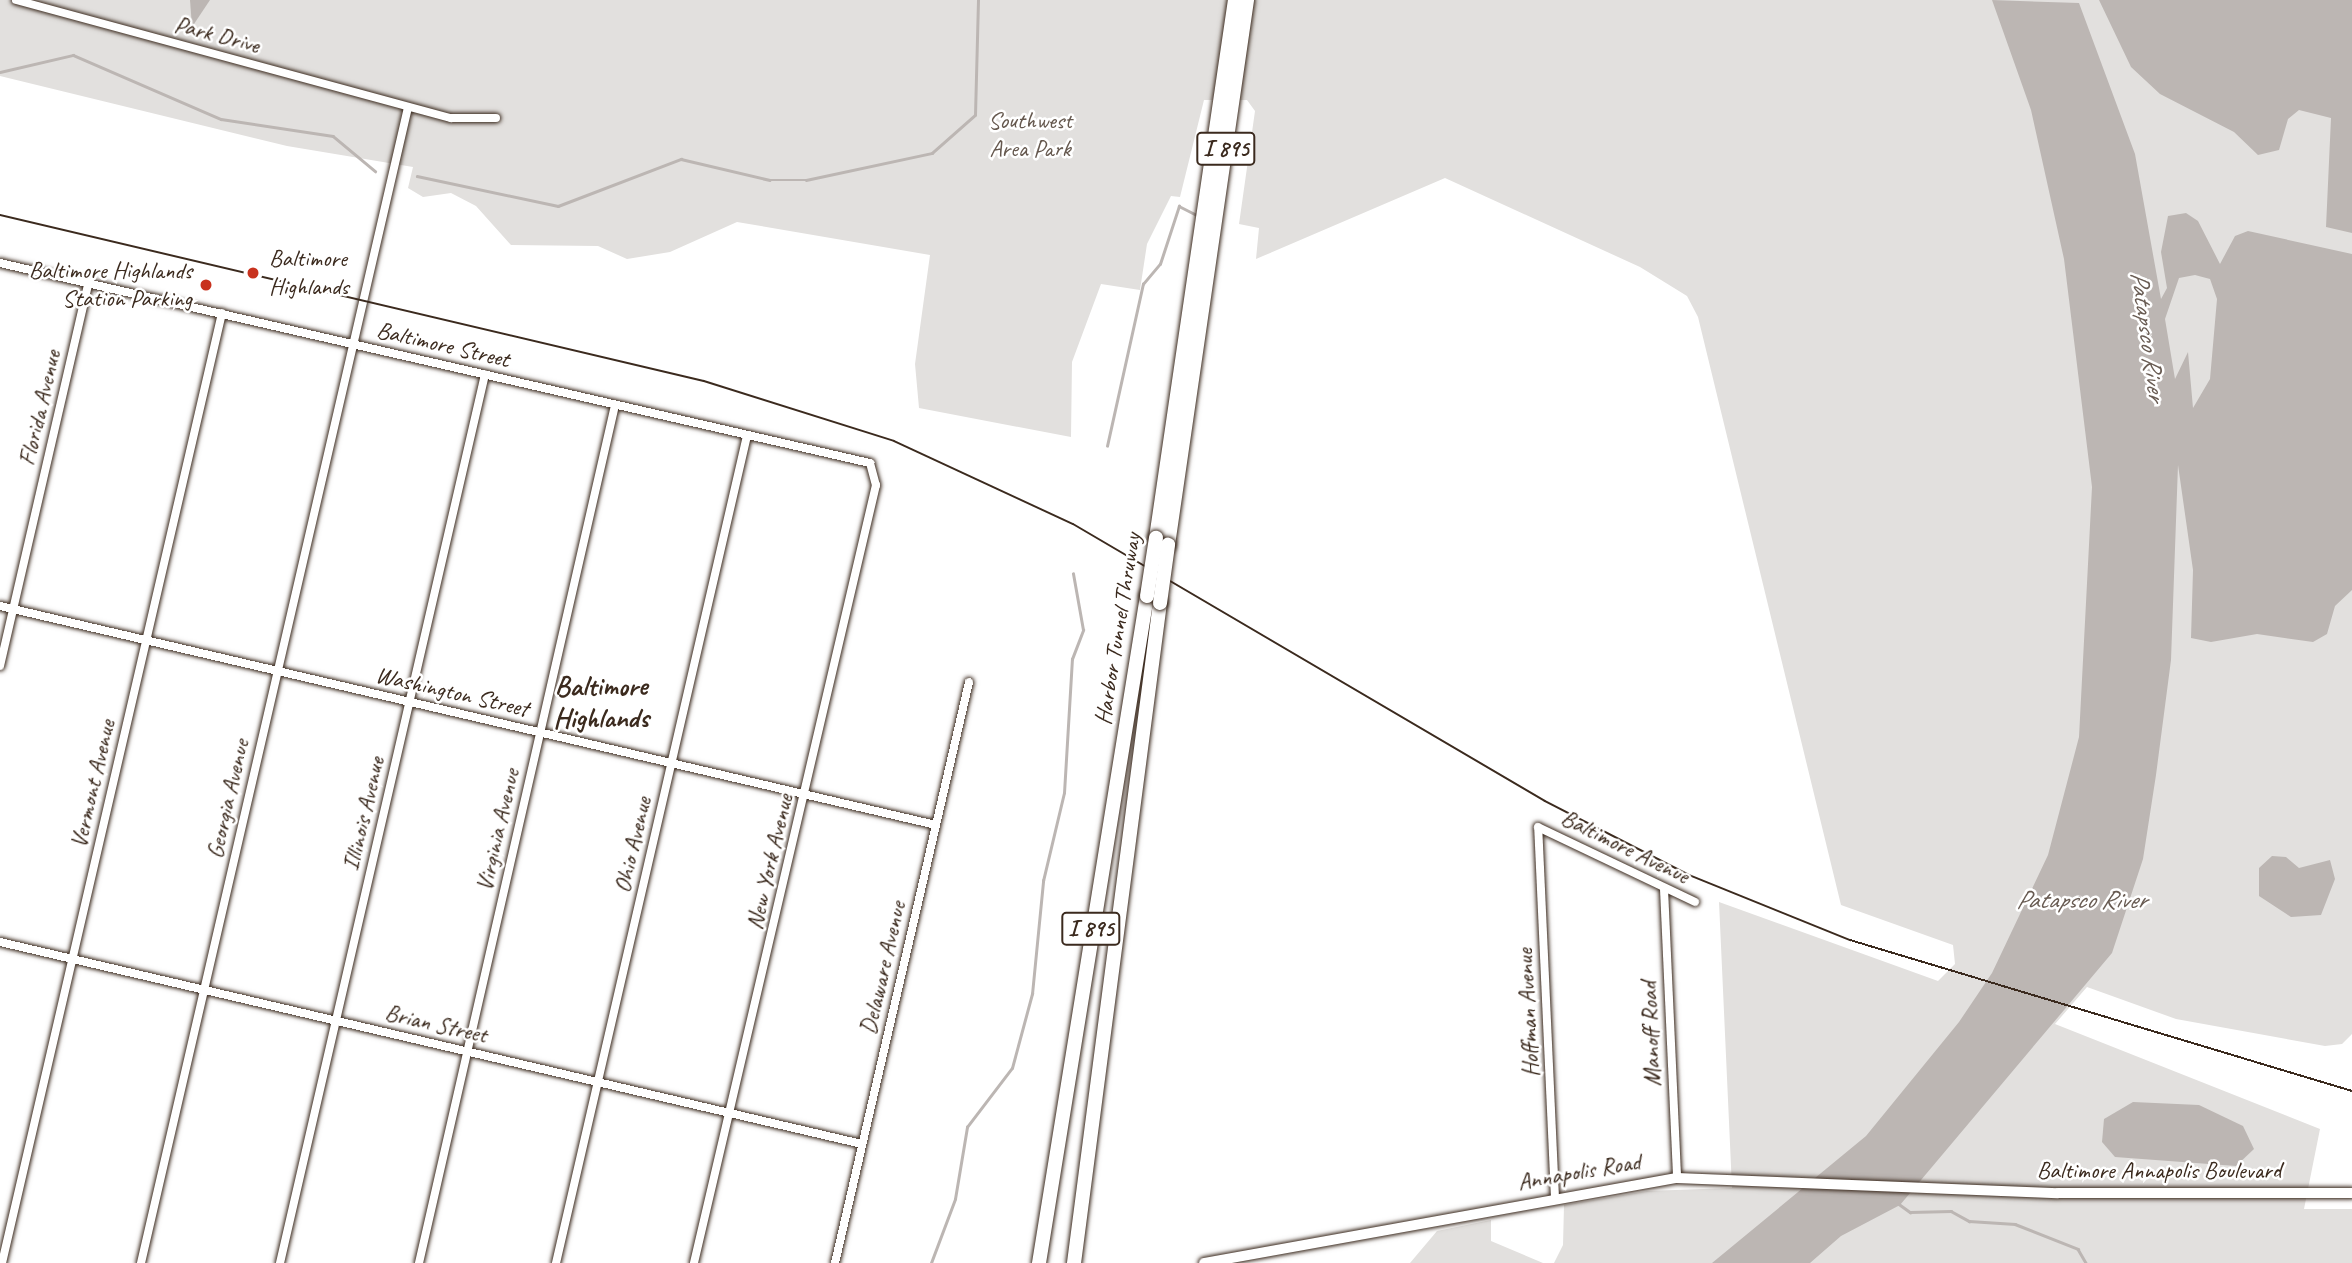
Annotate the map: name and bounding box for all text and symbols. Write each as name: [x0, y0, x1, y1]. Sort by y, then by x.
street label: Park Drive: [171, 10, 263, 60]
park label: Southwest Area Park: [988, 107, 1072, 163]
road number: I 895: [1196, 130, 1256, 168]
place label: Baltimore Highlands: [269, 245, 349, 301]
place label: Baltimore Highlands Station Parking: [29, 257, 192, 313]
marker: Baltimore Highlands: [243, 263, 263, 283]
water label: Patapsco River: [2123, 269, 2173, 403]
marker: Baltimore Highlands Station Parking: [198, 277, 214, 293]
street label: Baltimore Street: [374, 316, 512, 374]
street label: Florida Avenue: [13, 348, 67, 468]
street label: Harbor Tunnel Thruway: [1089, 531, 1147, 727]
street label: Washington Street: [373, 660, 531, 724]
district label: Baltimore Highlands: [553, 669, 649, 735]
street label: Vermont Avenue: [64, 717, 122, 851]
street label: Georgia Avenue: [200, 737, 256, 861]
street label: Illinois Avenue: [337, 754, 391, 874]
street label: Virginia Avenue: [470, 766, 526, 894]
street label: New York Avenue: [740, 791, 800, 933]
street label: Ohio Avenue: [608, 794, 658, 896]
street label: Baltimore Avenue: [1556, 804, 1694, 890]
water label: Patapsco River: [2016, 884, 2146, 916]
street label: Delaware Avenue: [854, 899, 912, 1037]
road number: I 895: [1061, 910, 1121, 948]
street label: Hoffman Avenue: [1510, 948, 1546, 1078]
street label: Manoff Road: [1635, 981, 1667, 1087]
street label: Brian Street: [382, 998, 490, 1050]
street label: Annapolis Road: [1515, 1147, 1643, 1197]
street label: Baltimore Annapolis Boulevard: [2036, 1157, 2282, 1185]

